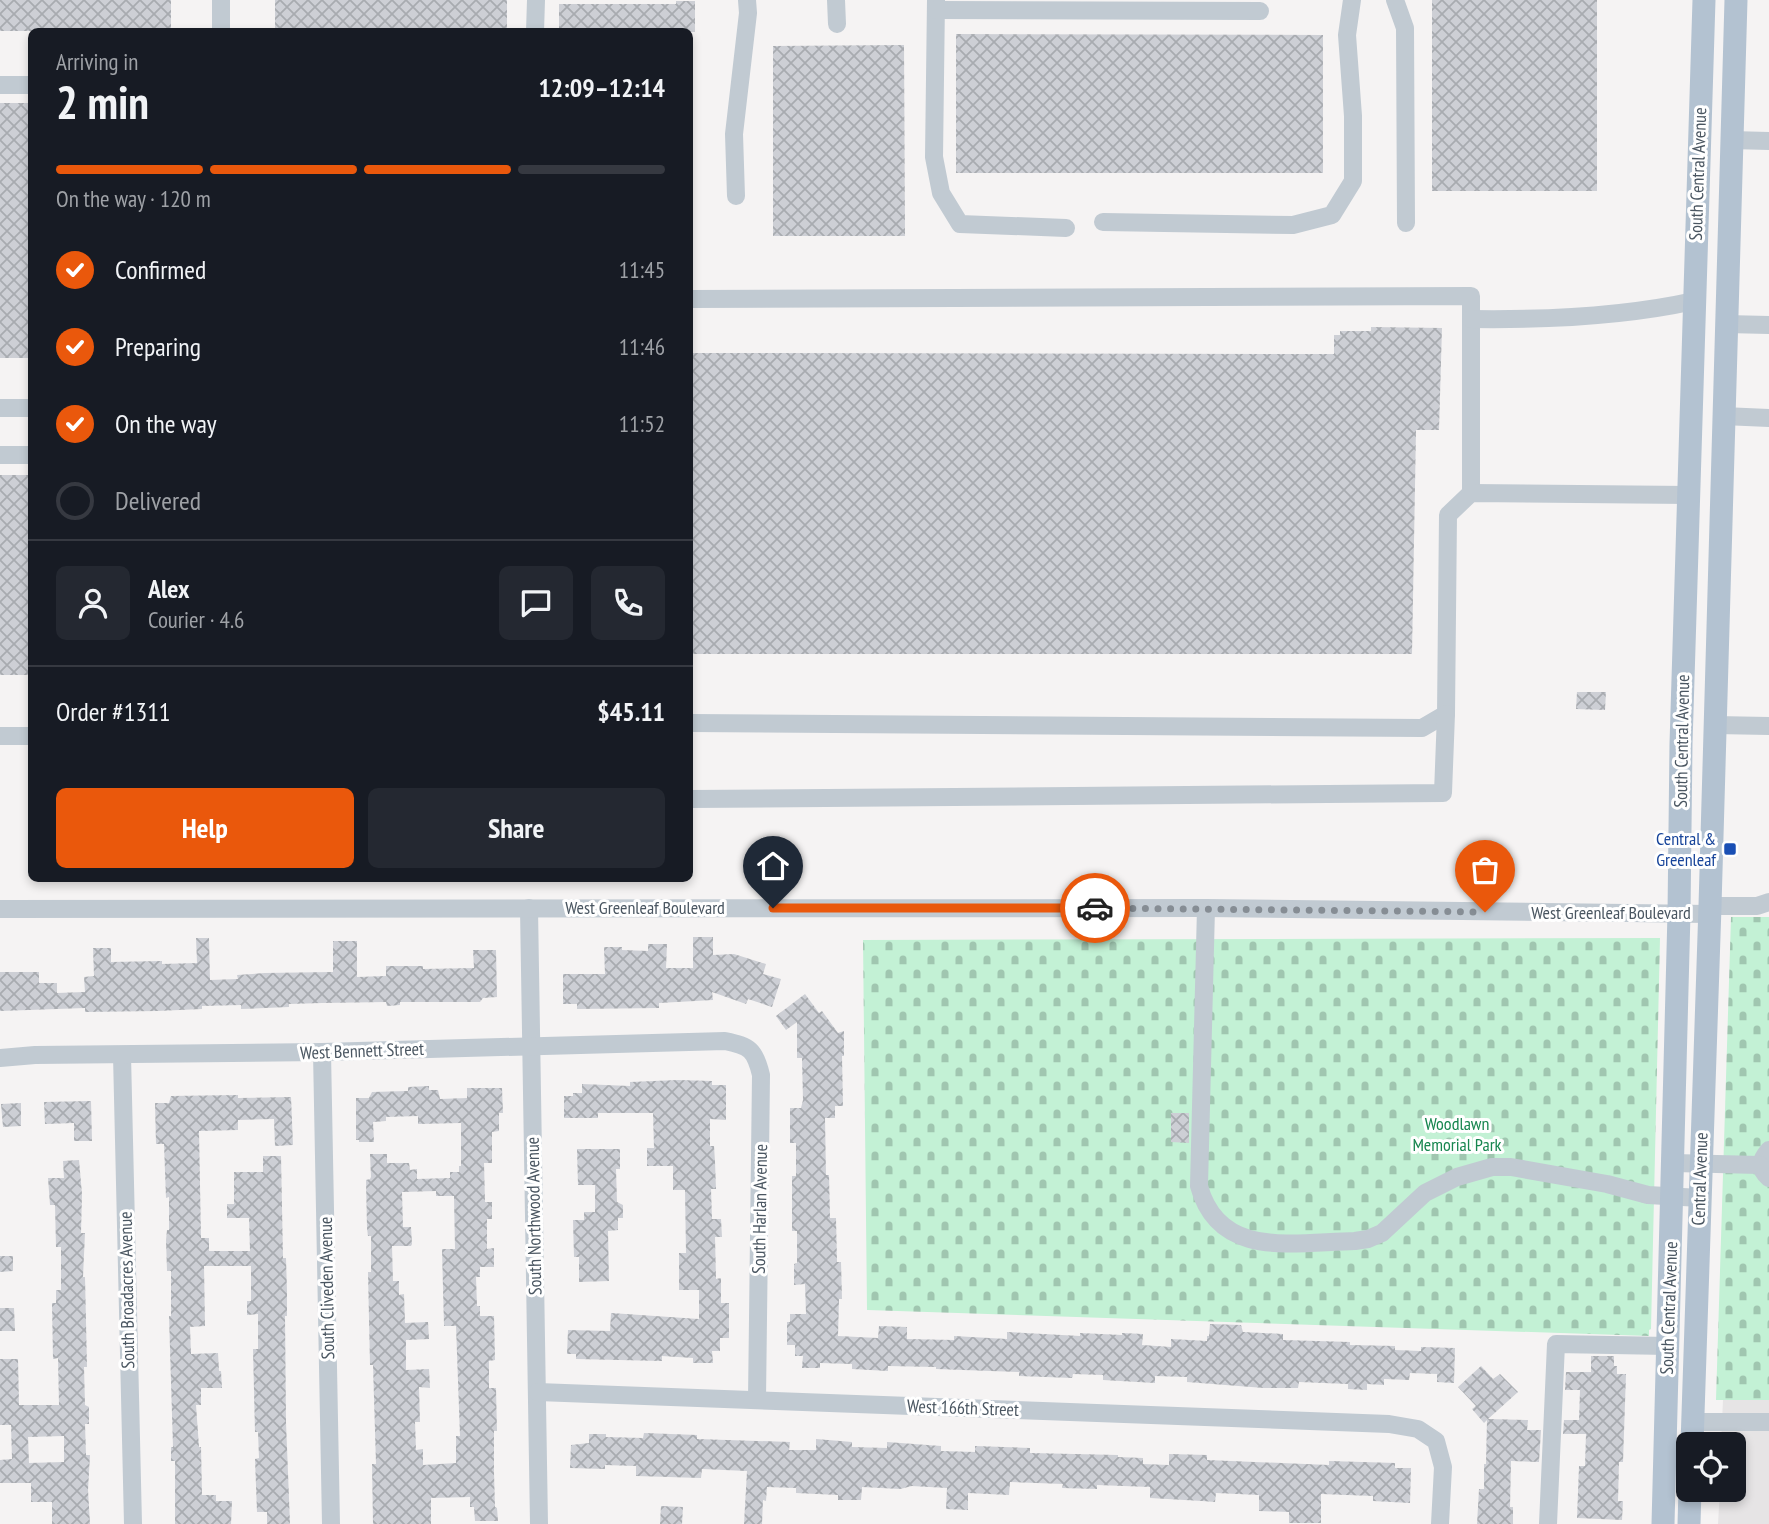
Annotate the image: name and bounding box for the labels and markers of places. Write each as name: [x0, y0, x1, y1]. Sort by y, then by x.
place label: Central & Greenleaf: [1656, 827, 1717, 871]
pin: [743, 836, 803, 908]
pin: [1455, 840, 1515, 912]
marker: Central & Greenleaf: [1722, 841, 1738, 857]

